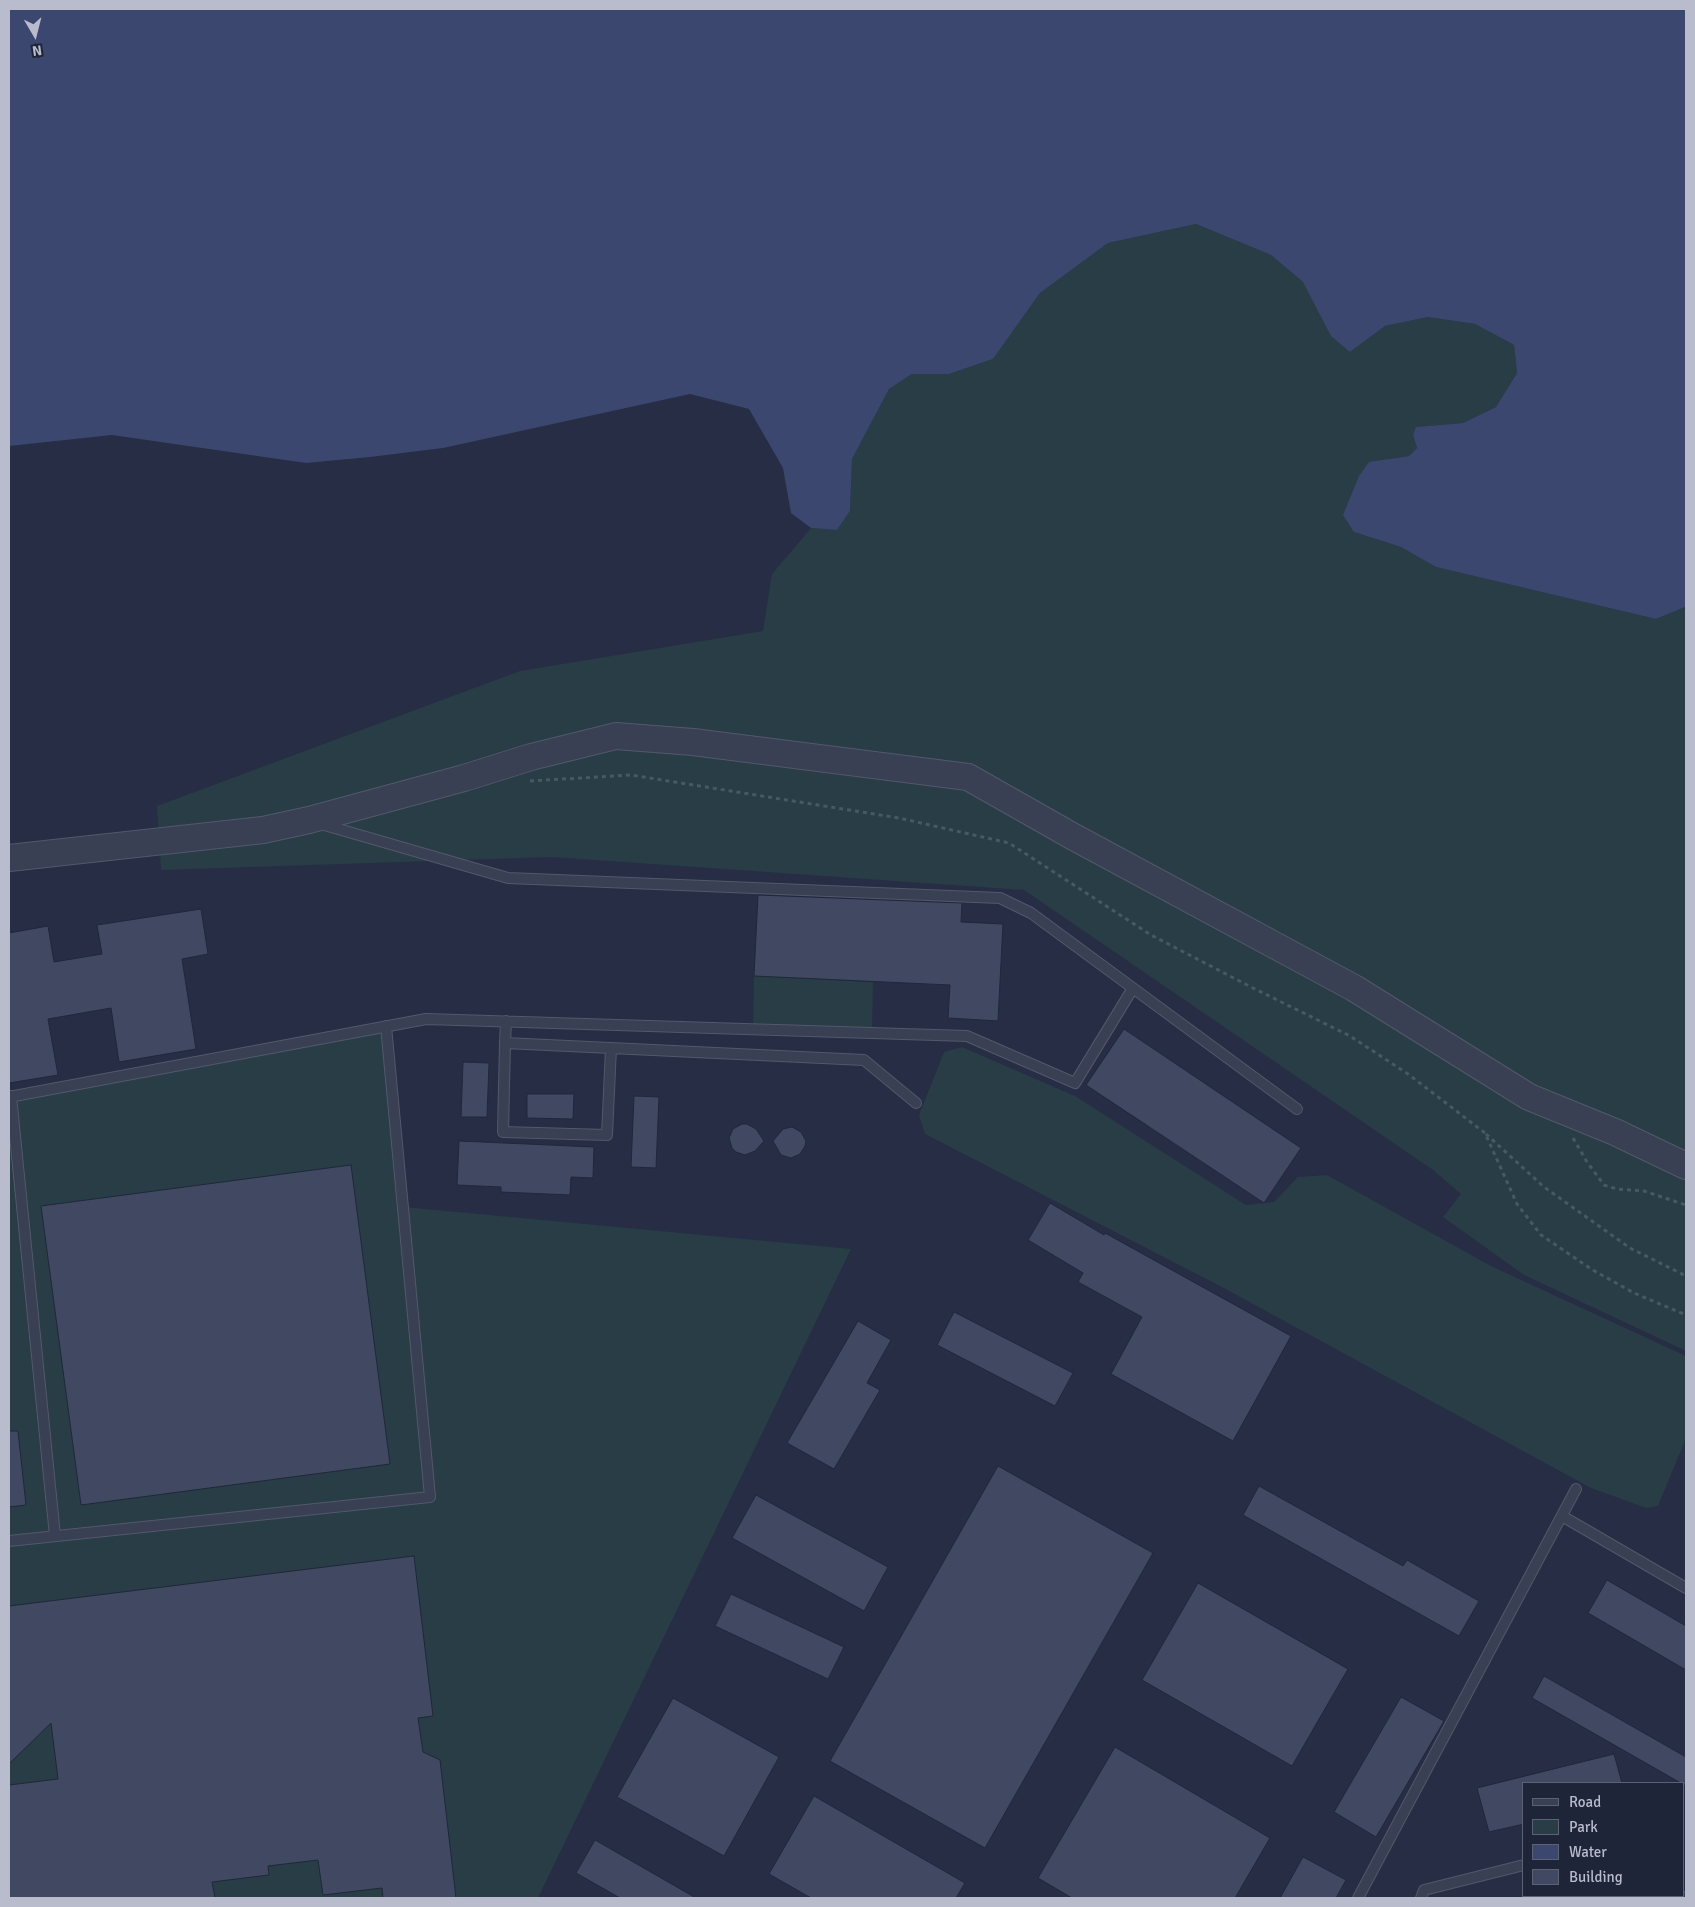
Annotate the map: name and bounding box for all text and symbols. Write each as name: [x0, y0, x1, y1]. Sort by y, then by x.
north arrow: [10, 10, 60, 60]
text: N: [31, 41, 43, 59]
legend: [1522, 1782, 1685, 1897]
text: Road: [1569, 1793, 1601, 1811]
text: Park: [1569, 1818, 1598, 1836]
text: Water: [1569, 1843, 1607, 1861]
text: Building: [1569, 1868, 1623, 1886]

